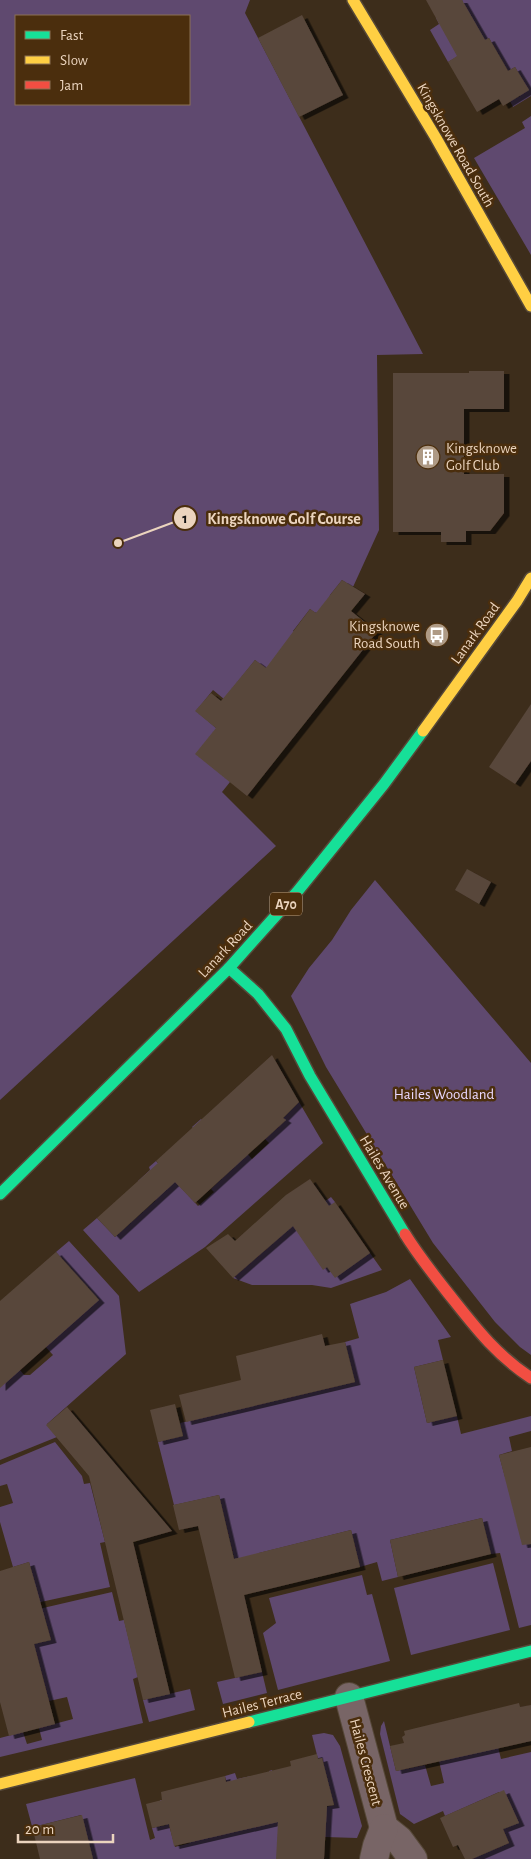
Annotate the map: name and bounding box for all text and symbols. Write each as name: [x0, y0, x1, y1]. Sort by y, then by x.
legend: [15, 15, 190, 105]
text: Fast: [60, 28, 84, 43]
text: Slow: [60, 53, 88, 68]
text: Jam: [60, 78, 83, 93]
street label: Kingsknowe Road South: [414, 81, 497, 210]
place label: Kingsknowe Golf Club: [446, 441, 517, 473]
building icon: Kingsknowe Golf Club: [415, 444, 441, 470]
callout: Kingsknowe Golf Course: [172, 503, 371, 534]
text: 1: [182, 511, 188, 526]
text: Kingsknowe Golf Course: [207, 511, 361, 527]
street label: Lanark Road: [448, 600, 503, 667]
place label: Kingsknowe Road South: [349, 619, 420, 651]
bus stop icon: Kingsknowe Road South: [424, 622, 450, 648]
road number: A70: [270, 892, 302, 916]
street label: Lanark Road: [195, 918, 255, 981]
park label: Hailes Woodland: [394, 1087, 494, 1102]
street label: Hailes Avenue: [357, 1133, 412, 1212]
street label: Hailes Terrace: [221, 1686, 304, 1721]
street label: Hailes Crescent: [347, 1717, 384, 1807]
scale bar: [18, 1812, 112, 1844]
text: 20 m: [25, 1822, 54, 1837]

